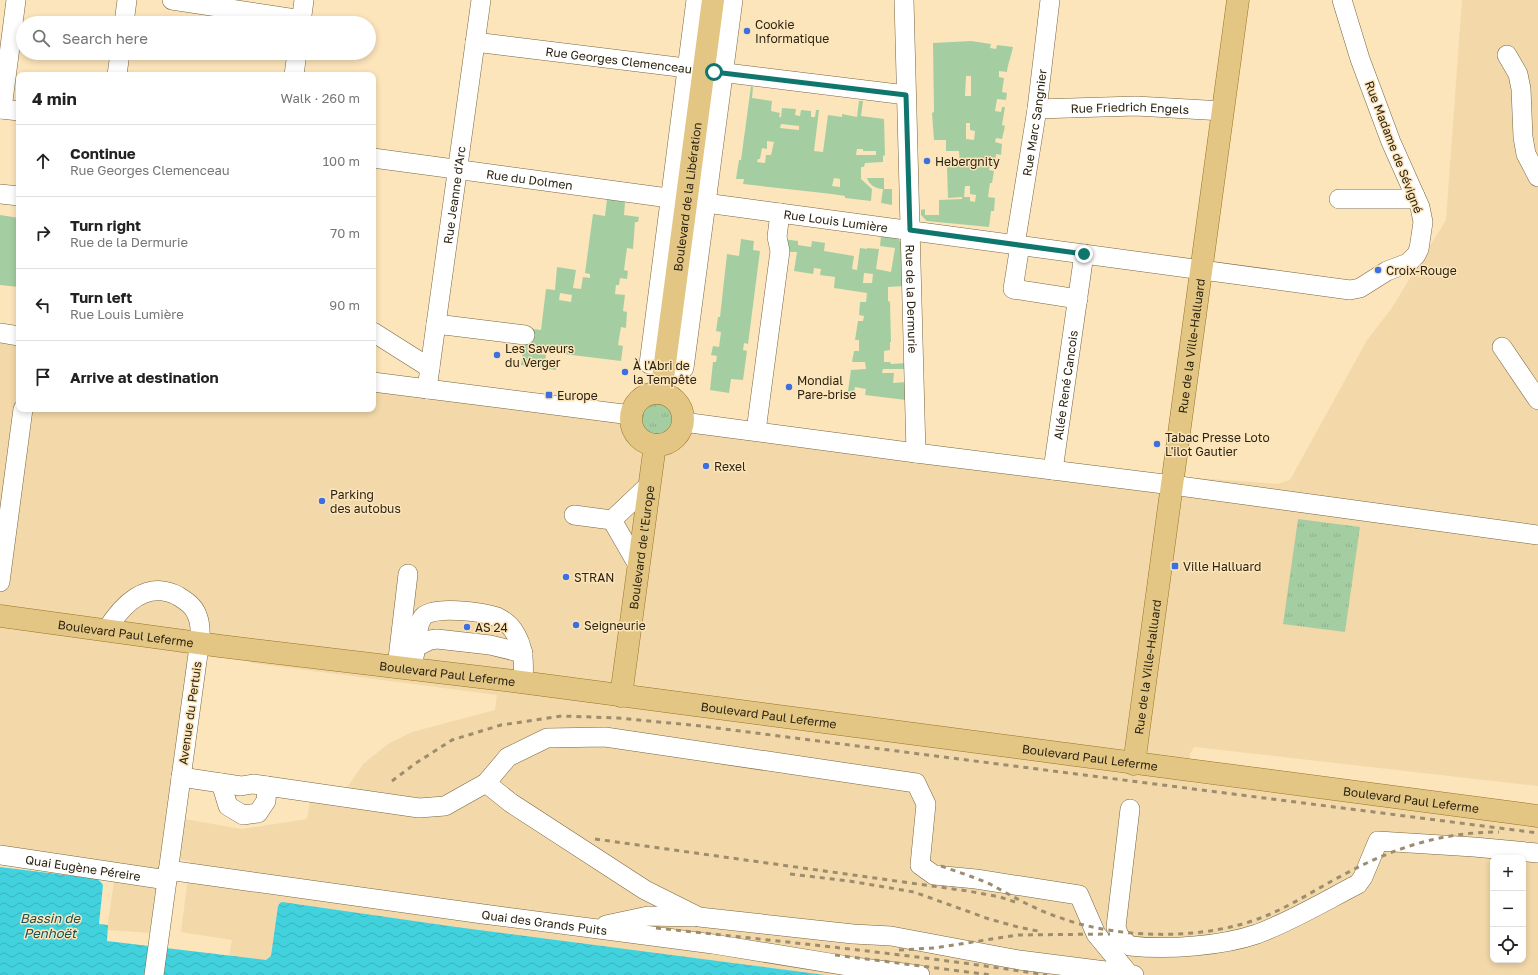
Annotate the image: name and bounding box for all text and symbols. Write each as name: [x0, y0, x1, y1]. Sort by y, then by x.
search box: [16, 16, 376, 60]
place label: Cookie Informatique: [755, 17, 829, 46]
marker: Cookie Informatique: [742, 26, 752, 36]
icon: search: [30, 27, 52, 49]
text: Search here: [62, 29, 148, 47]
street label: Rue Georges Clemenceau: [545, 43, 693, 76]
route start: [705, 63, 723, 81]
street label: Rue Marc Sangnier: [1019, 68, 1049, 177]
street label: Rue Madame de Sévigné: [1362, 79, 1426, 215]
text: 4 min: [32, 88, 77, 109]
text: Walk · 260 m: [281, 90, 360, 106]
street label: Rue Friedrich Engels: [1070, 98, 1190, 117]
street label: Boulevard de la Libération: [670, 121, 704, 272]
text: Continue: [70, 144, 136, 162]
street label: Rue Jeanne d'Arc: [440, 145, 468, 245]
icon: ahead: [32, 150, 54, 172]
text: 100 m: [323, 153, 360, 169]
place label: Hebergnity: [935, 154, 1000, 169]
marker: Hebergnity: [922, 156, 932, 166]
text: Rue Georges Clemenceau: [70, 162, 230, 178]
street label: Rue du Dolmen: [485, 166, 574, 192]
street label: Rue Louis Lumière: [783, 206, 889, 235]
text: Turn right: [70, 216, 141, 234]
icon: right: [32, 222, 54, 244]
text: 70 m: [330, 225, 360, 241]
text: Rue de la Dermurie: [70, 234, 188, 250]
street label: Rue de la Dermurie: [903, 244, 921, 354]
route end: [1075, 245, 1093, 263]
place label: Croix-Rouge: [1386, 263, 1457, 278]
marker: Croix-Rouge: [1373, 265, 1383, 275]
street label: Rue de la Ville-Halluard: [1174, 277, 1208, 414]
text: Turn left: [70, 288, 132, 306]
icon: left: [32, 294, 54, 316]
text: 90 m: [329, 297, 360, 313]
text: Rue Louis Lumière: [70, 306, 184, 322]
street label: Allée René Cancois: [1050, 329, 1080, 441]
place label: Les Saveurs du Verger: [505, 341, 574, 370]
marker: Les Saveurs du Verger: [492, 350, 502, 360]
place label: À l'Abri de la Tempête: [633, 358, 697, 387]
icon: arrive: [32, 366, 54, 388]
marker: À l'Abri de la Tempête: [620, 367, 630, 377]
text: Arrive at destination: [70, 368, 219, 386]
place label: Mondial Pare-brise: [797, 373, 856, 402]
marker: Mondial Pare-brise: [784, 382, 794, 392]
place label: Europe: [557, 388, 598, 403]
marker: Europe: [544, 390, 554, 400]
place label: Tabac Presse Loto L'ilot Gautier: [1165, 430, 1270, 459]
marker: Tabac Presse Loto L'ilot Gautier: [1152, 439, 1162, 449]
place label: Rexel: [714, 459, 746, 474]
marker: Rexel: [701, 461, 711, 471]
street label: Boulevard de l'Europe: [625, 484, 657, 610]
place label: Parking des autobus: [330, 487, 401, 516]
marker: Parking des autobus: [317, 496, 327, 506]
place label: Ville Halluard: [1183, 559, 1261, 574]
marker: Ville Halluard: [1170, 561, 1180, 571]
place label: STRAN: [574, 570, 614, 585]
marker: STRAN: [561, 572, 571, 582]
street label: Rue de la Ville-Halluard: [1131, 598, 1164, 735]
street label: Boulevard Paul Leferme: [57, 616, 195, 650]
place label: Seigneurie: [584, 618, 646, 633]
place label: AS 24: [475, 620, 508, 635]
marker: Seigneurie: [571, 620, 581, 630]
marker: AS 24: [462, 622, 472, 632]
street label: Boulevard Paul Leferme: [379, 658, 516, 689]
street label: Avenue du Pertuis: [175, 660, 205, 766]
street label: Boulevard Paul Leferme: [700, 698, 838, 731]
street label: Boulevard Paul Leferme: [1021, 741, 1159, 773]
street label: Boulevard Paul Leferme: [1342, 783, 1480, 816]
street label: Quai Eugène Péreire: [24, 851, 142, 883]
map controls: [1490, 855, 1526, 963]
button: +: [1490, 855, 1526, 891]
button: −: [1490, 891, 1526, 927]
street label: Quai des Grands Puits: [481, 906, 608, 938]
water label: Bassin de Penhoët: [20, 910, 82, 941]
button: locate: [1490, 927, 1526, 963]

